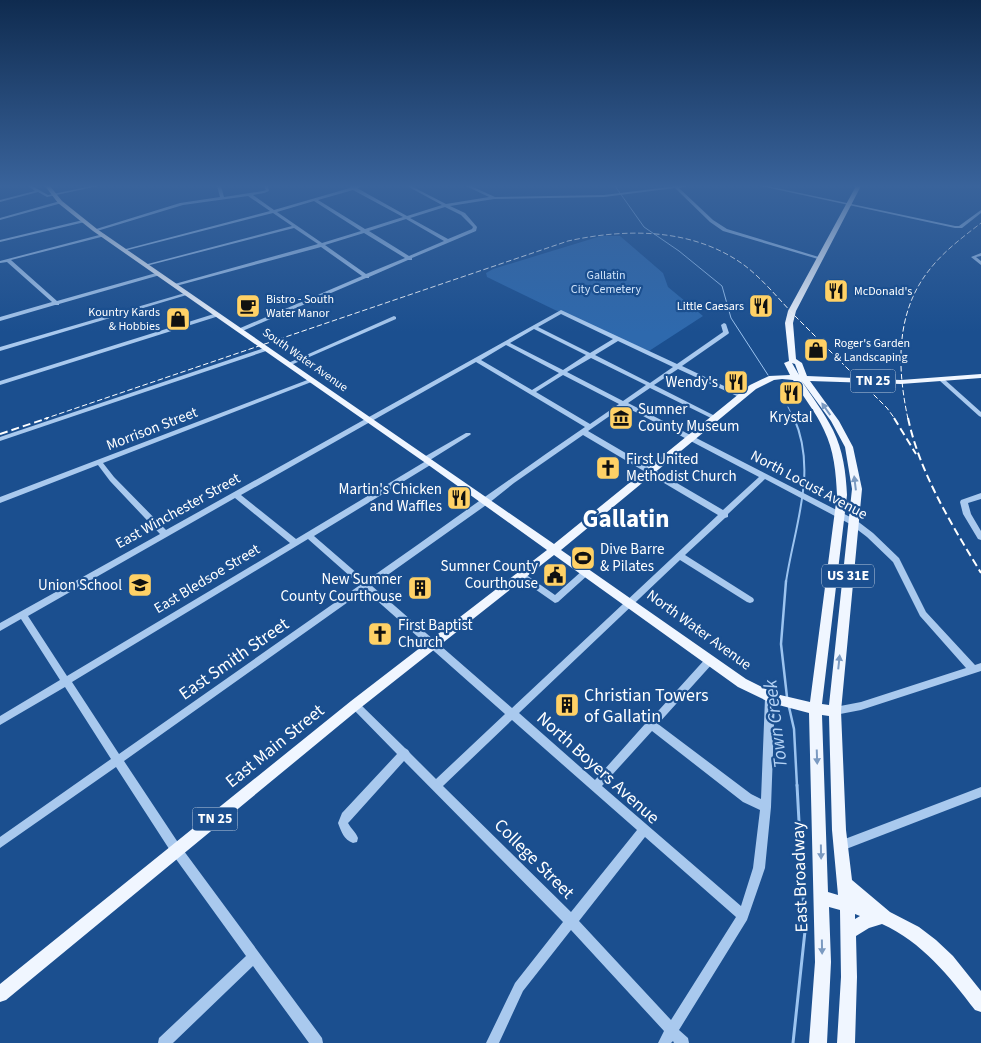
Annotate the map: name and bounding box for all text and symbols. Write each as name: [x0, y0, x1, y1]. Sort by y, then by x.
park label: Gallatin City Cemetery: [571, 267, 642, 298]
restaurant icon: McDonald's: [823, 278, 849, 304]
place label: McDonald's: [854, 283, 912, 300]
place label: Bistro - South Water Manor: [266, 291, 334, 322]
cafe icon: Bistro - South Water Manor: [235, 293, 261, 319]
restaurant icon: Little Caesars: [748, 293, 774, 319]
place label: Little Caesars: [677, 298, 744, 315]
place label: Kountry Kards & Hobbies: [88, 304, 160, 335]
shop icon: Kountry Kards & Hobbies: [165, 306, 191, 332]
street label: South Water Avenue: [259, 324, 351, 396]
place label: Roger's Garden & Landscaping: [834, 335, 910, 366]
shop icon: Roger's Garden & Landscaping: [803, 337, 829, 363]
restaurant icon: Wendy's: [723, 369, 749, 395]
road number: TN 25: [850, 370, 896, 392]
place label: Wendy's: [666, 372, 718, 393]
restaurant icon: Krystal: [778, 380, 804, 406]
place label: Sumner County Museum: [638, 399, 740, 437]
street label: Morrison Street: [103, 402, 201, 456]
one-way arrow: [821, 402, 831, 415]
museum icon: Sumner County Museum: [608, 405, 634, 431]
place label: Krystal: [769, 407, 813, 428]
street label: North Locust Avenue: [747, 445, 871, 525]
place label: First United Methodist Church: [626, 449, 737, 487]
church icon: First United Methodist Church: [595, 455, 621, 481]
street label: East Winchester Street: [112, 468, 244, 554]
one-way arrow: [851, 475, 859, 491]
place label: Martin's Chicken and Waffles: [339, 479, 442, 517]
restaurant icon: Martin's Chicken and Waffles: [446, 485, 472, 511]
district label: Gallatin: [583, 501, 669, 537]
street label: East Bledsoe Street: [150, 539, 264, 619]
place label: Dive Barre & Pilates: [600, 539, 664, 577]
sports icon: Dive Barre & Pilates: [570, 545, 596, 571]
place label: Sumner County Courthouse: [440, 556, 538, 594]
public building icon: Sumner County Courthouse: [542, 562, 568, 588]
road number: US 31E: [822, 564, 874, 588]
place label: New Sumner County Courthouse: [281, 569, 403, 607]
school or university icon: Union School: [127, 572, 153, 598]
place label: Union School: [38, 575, 122, 596]
building icon: New Sumner County Courthouse: [407, 575, 433, 601]
street label: North Water Avenue: [642, 585, 756, 675]
street label: East Smith Street: [174, 612, 294, 706]
place label: First Baptist Church: [398, 615, 473, 653]
church icon: First Baptist Church: [367, 621, 393, 647]
one-way arrow: [836, 654, 844, 670]
water label: Town Creek: [757, 677, 795, 770]
place label: Christian Towers of Gallatin: [584, 683, 709, 729]
building icon: Christian Towers of Gallatin: [554, 692, 580, 718]
street label: East Main Street: [220, 698, 330, 794]
street label: North Boyers Avenue: [531, 706, 665, 830]
one-way arrow: [813, 749, 821, 765]
road number: TN 25: [192, 808, 238, 831]
street label: College Street: [488, 813, 580, 905]
street label: East Broadway: [786, 821, 814, 933]
one-way arrow: [817, 844, 825, 860]
one-way arrow: [819, 939, 827, 955]

